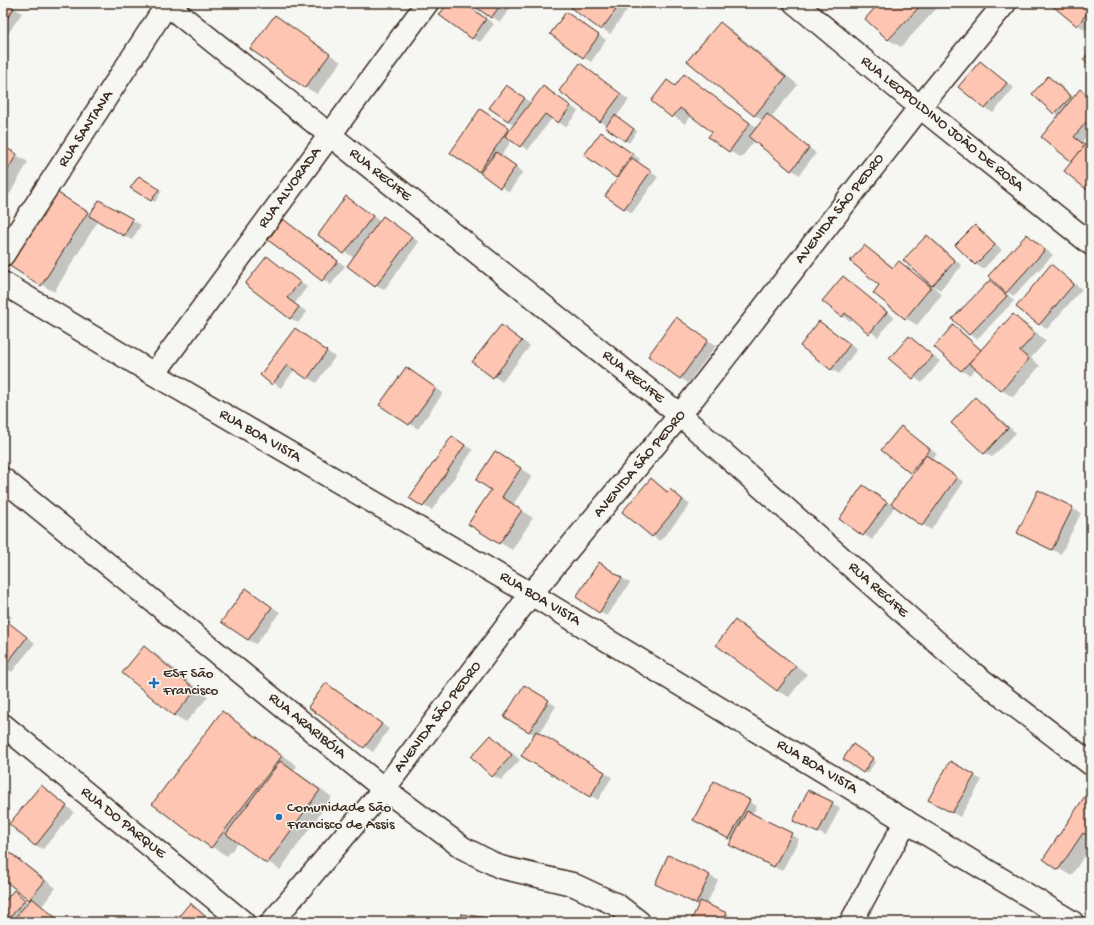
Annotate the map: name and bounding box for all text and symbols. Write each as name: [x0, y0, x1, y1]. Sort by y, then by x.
street label: RUA LEOPOLDINO JOÃO DE ROSA: [857, 52, 1028, 196]
street label: RUA SANTANA: [55, 86, 118, 171]
street label: RUA ALVORADA: [255, 143, 326, 232]
street label: RUA RECIFE: [345, 144, 415, 206]
street label: AVENIDA SÃO PEDRO: [791, 150, 889, 268]
street label: RUA RECIFE: [598, 346, 668, 408]
street label: RUA BOA VISTA: [216, 405, 305, 467]
street label: AVENIDA SÃO PEDRO: [590, 407, 690, 521]
street label: RUA RECIFE: [844, 558, 912, 622]
street label: RUA BOA VISTA: [496, 568, 585, 631]
street label: AVENIDA SÃO PEDRO: [390, 658, 486, 776]
place label: ESF São Francisco: [162, 665, 218, 700]
marker: ESF São Francisco: [148, 677, 160, 689]
street label: RUA ARARIBÓIA: [264, 689, 351, 764]
street label: RUA BOA VISTA: [773, 736, 862, 799]
street label: RUA DO PARQUE: [77, 783, 170, 863]
place label: Comunidade São Francisco de Assis: [286, 799, 395, 834]
marker: Comunidade São Francisco de Assis: [274, 812, 284, 822]

